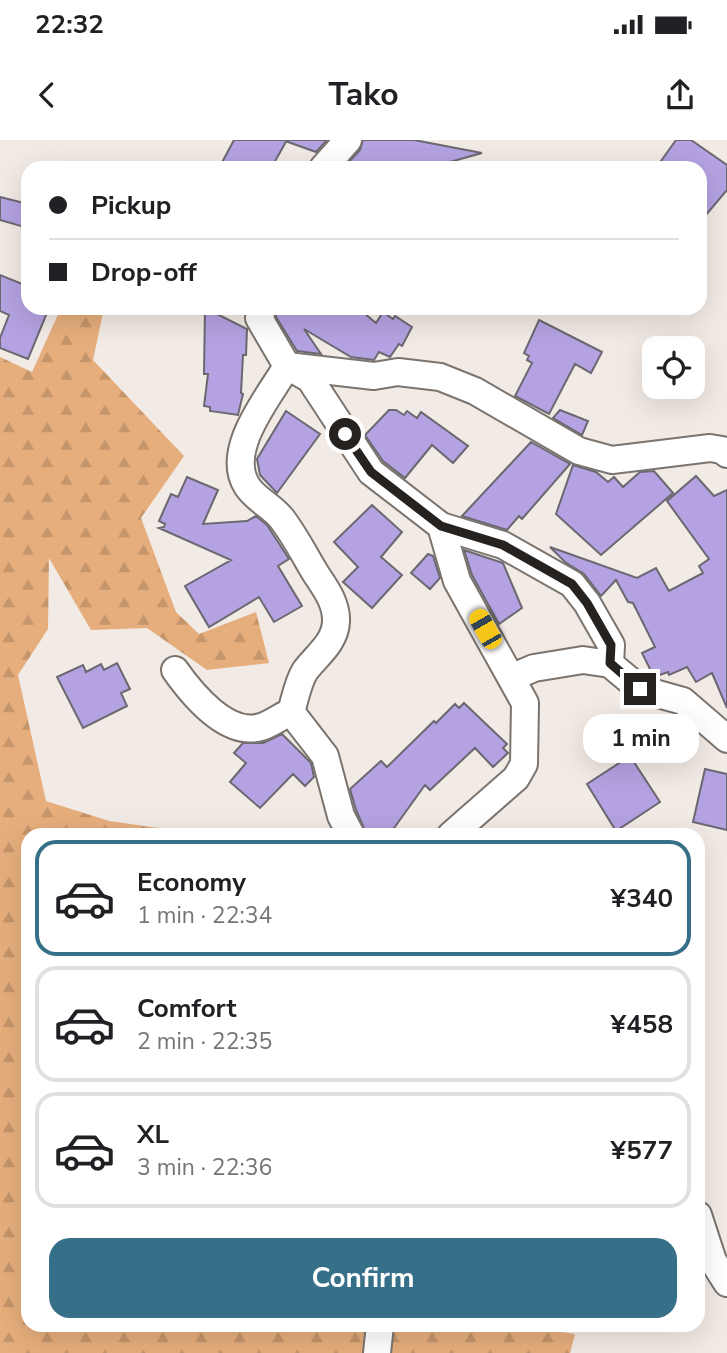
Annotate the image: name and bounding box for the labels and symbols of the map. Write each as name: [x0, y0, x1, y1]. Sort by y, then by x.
route start: [329, 418, 361, 450]
car: [466, 606, 505, 652]
route end: [624, 673, 656, 705]
callout: 1 min: [582, 714, 698, 762]

